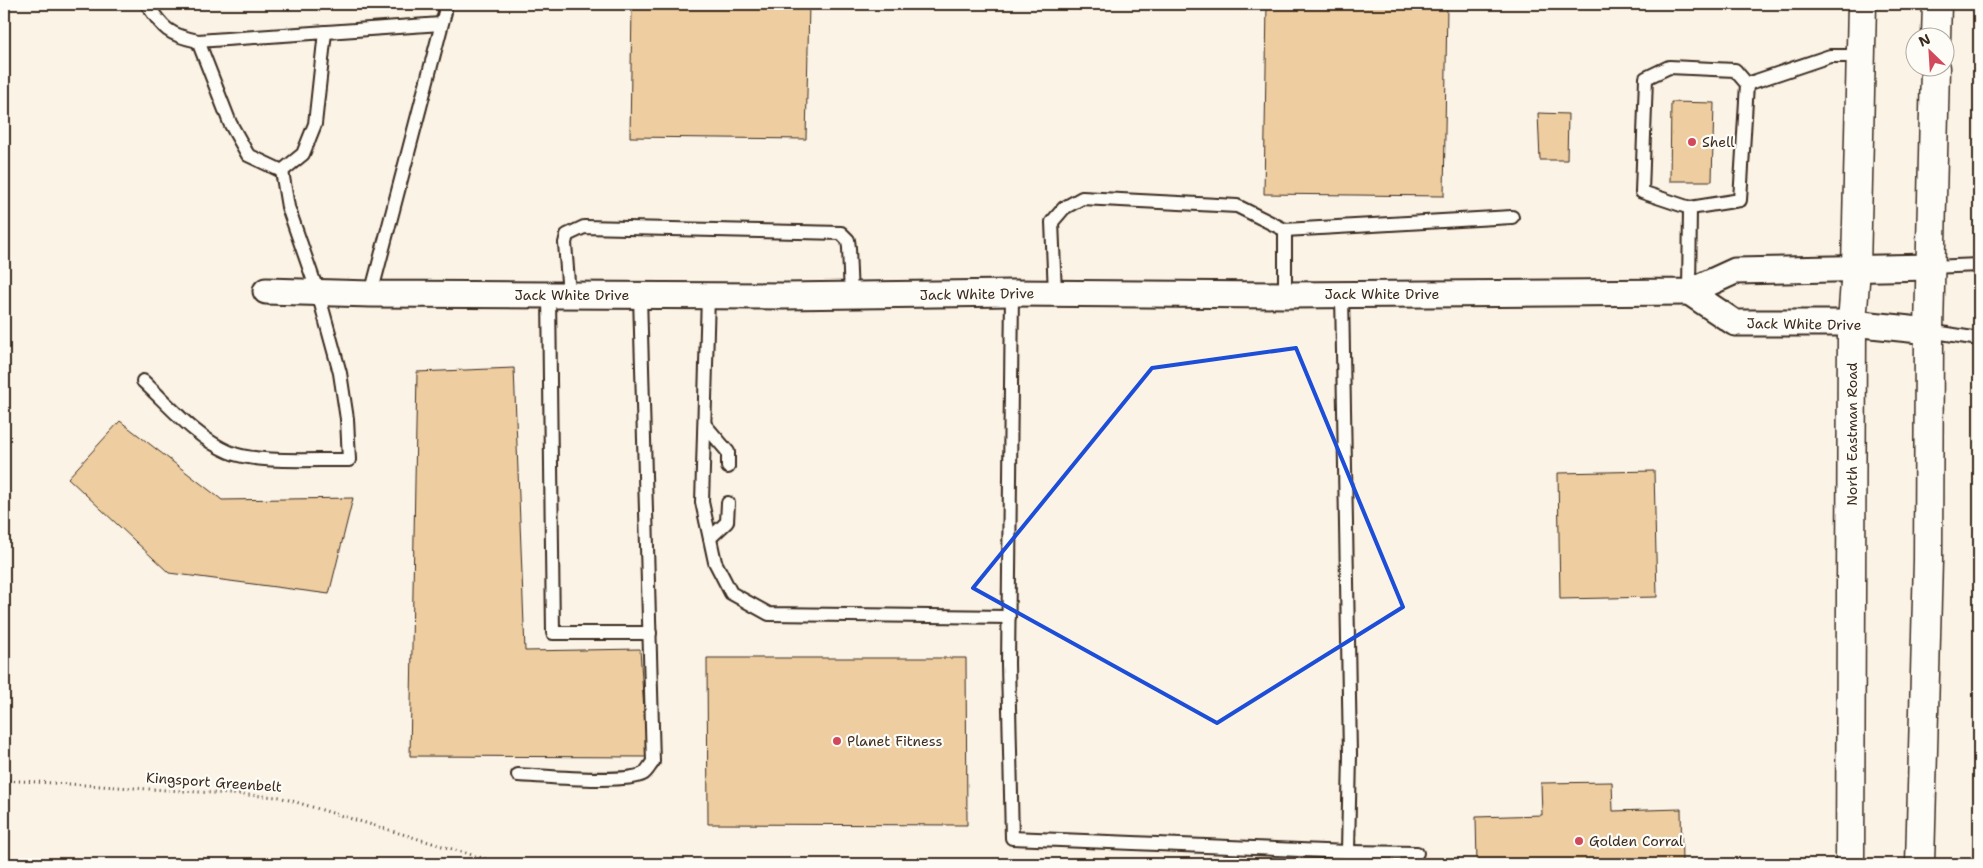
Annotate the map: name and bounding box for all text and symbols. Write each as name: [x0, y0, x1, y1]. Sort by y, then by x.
north arrow: [1906, 28, 1956, 78]
text: N: [1916, 30, 1933, 51]
place label: Shell: [1702, 133, 1735, 151]
marker: Shell: [1686, 136, 1698, 148]
street label: Jack White Drive: [919, 284, 1035, 304]
street label: Jack White Drive: [1325, 285, 1439, 303]
street label: Jack White Drive: [515, 286, 629, 304]
street label: Jack White Drive: [1746, 314, 1862, 334]
street label: North Eastman Road: [1843, 362, 1861, 506]
place label: Planet Fitness: [847, 732, 942, 750]
marker: Planet Fitness: [831, 735, 843, 747]
street label: Kingsport Greenbelt: [145, 768, 283, 796]
place label: Golden Corral: [1589, 832, 1684, 850]
marker: Golden Corral: [1573, 835, 1585, 847]

